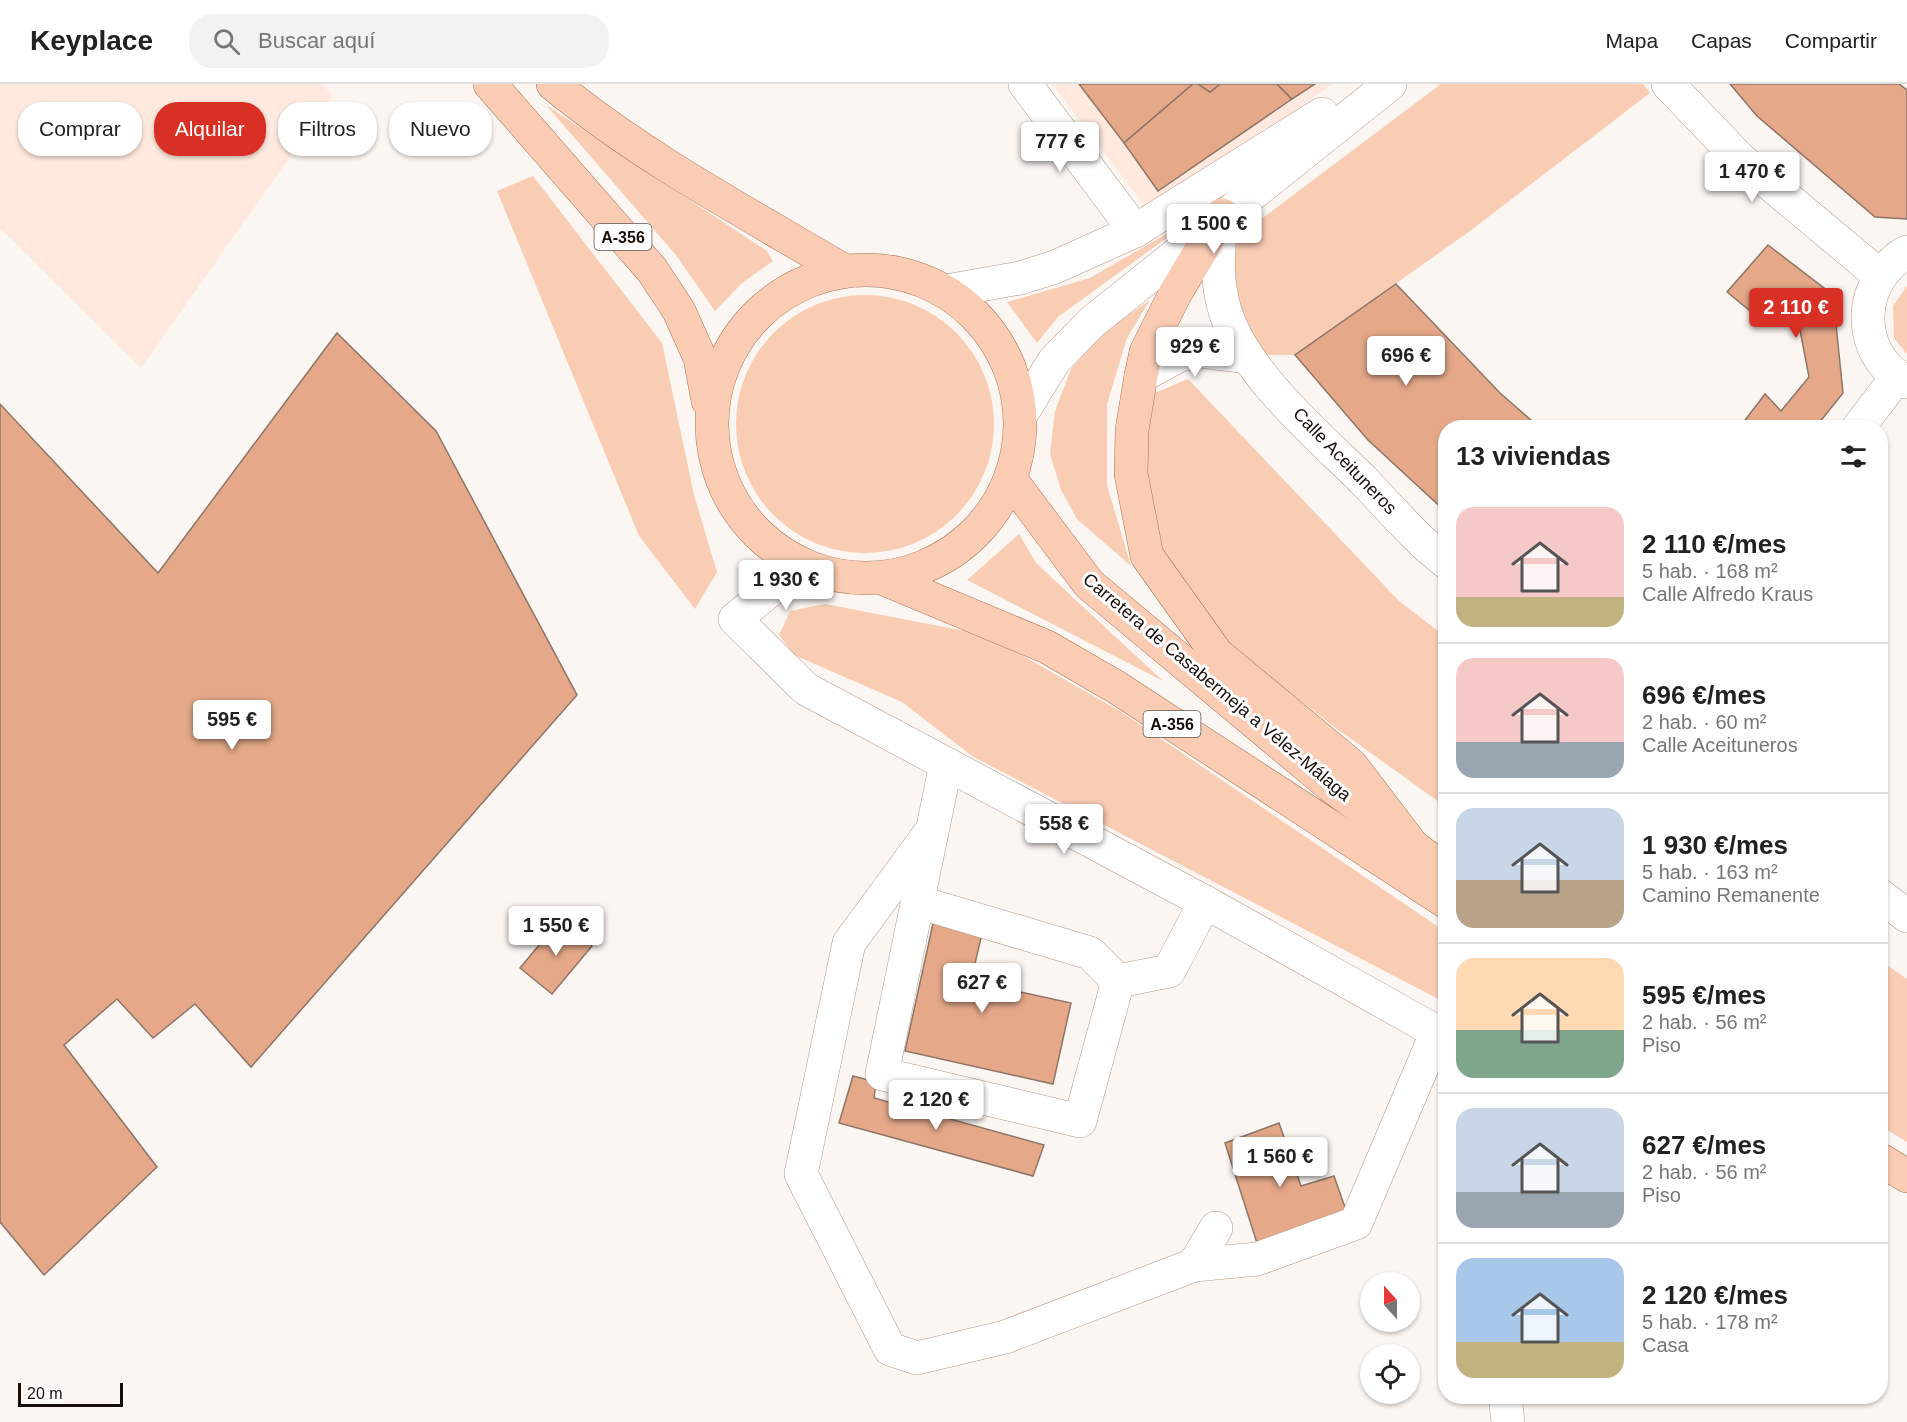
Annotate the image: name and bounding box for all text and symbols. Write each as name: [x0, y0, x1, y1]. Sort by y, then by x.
search box: [189, 14, 609, 68]
text: Keyplace: [30, 25, 153, 56]
icon: search: [210, 25, 243, 58]
text: Buscar aquí: [258, 28, 375, 53]
text: Mapa: [1606, 29, 1658, 52]
text: Capas: [1691, 29, 1752, 52]
text: Compartir: [1785, 29, 1877, 52]
chip: Comprar: [18, 102, 142, 156]
chip: Alquilar: [154, 102, 266, 156]
chip: Filtros: [278, 102, 377, 156]
chip: Nuevo: [389, 102, 492, 156]
pin: 777 €: [1018, 122, 1102, 173]
text: 777 €: [1035, 130, 1085, 152]
pin: 1 470 €: [1697, 152, 1807, 203]
text: 1 470 €: [1719, 160, 1785, 182]
pin: 1 500 €: [1159, 204, 1269, 255]
text: 1 500 €: [1181, 212, 1247, 234]
road number: A-356: [594, 224, 652, 250]
pin: 2 110 €: [1741, 288, 1851, 339]
text: 2 110 €: [1763, 296, 1829, 318]
pin: 929 €: [1153, 327, 1237, 378]
text: 929 €: [1170, 335, 1220, 357]
pin: 696 €: [1364, 336, 1448, 387]
text: 696 €: [1381, 344, 1431, 366]
street label: Calle Aceituneros: [1289, 404, 1401, 518]
icon: filters: [1837, 440, 1870, 473]
text: 13 viviendas: [1456, 441, 1611, 471]
text: 2 110 €/mes: [1642, 529, 1787, 559]
icon: home: [1504, 531, 1576, 603]
pin: 1 930 €: [731, 560, 841, 611]
text: 5 hab. · 168 m²: [1642, 560, 1778, 582]
text: 1 930 €: [753, 568, 819, 590]
street label: Carretera de Casabermeja a Vélez-Málaga: [1079, 569, 1356, 806]
text: Calle Alfredo Kraus: [1642, 583, 1813, 605]
text: 696 €/mes: [1642, 680, 1766, 710]
icon: home: [1504, 682, 1576, 754]
pin: 595 €: [190, 700, 274, 751]
text: 595 €: [207, 708, 257, 730]
road number: A-356: [1144, 711, 1200, 737]
text: 2 hab. · 60 m²: [1642, 711, 1767, 733]
text: Calle Aceituneros: [1642, 734, 1798, 756]
pin: 558 €: [1022, 804, 1106, 855]
text: 558 €: [1039, 812, 1089, 834]
text: 1 930 €/mes: [1642, 830, 1788, 860]
icon: home: [1504, 832, 1576, 904]
text: 5 hab. · 163 m²: [1642, 861, 1778, 883]
text: Camino Remanente: [1642, 884, 1820, 906]
pin: 1 550 €: [501, 906, 611, 957]
text: 1 550 €: [523, 914, 589, 936]
pin: 627 €: [940, 963, 1024, 1014]
text: 627 €: [957, 971, 1007, 993]
text: 595 €/mes: [1642, 980, 1766, 1010]
icon: home: [1504, 982, 1576, 1054]
text: 2 hab. · 56 m²: [1642, 1011, 1767, 1033]
text: Piso: [1642, 1034, 1681, 1056]
pin: 2 120 €: [881, 1080, 991, 1131]
text: 2 120 €: [903, 1088, 969, 1110]
text: 627 €/mes: [1642, 1130, 1766, 1160]
icon: home: [1504, 1132, 1576, 1204]
pin: 1 560 €: [1225, 1137, 1335, 1188]
text: 1 560 €: [1247, 1145, 1313, 1167]
text: 2 hab. · 56 m²: [1642, 1161, 1767, 1183]
text: Piso: [1642, 1184, 1681, 1206]
north arrow: [1360, 1272, 1420, 1332]
map controls: [1360, 1272, 1420, 1404]
text: 2 120 €/mes: [1642, 1280, 1788, 1310]
icon: home: [1504, 1282, 1576, 1354]
text: 5 hab. · 178 m²: [1642, 1311, 1778, 1333]
text: Casa: [1642, 1334, 1689, 1356]
button: locate: [1360, 1344, 1420, 1404]
scale bar: [18, 1380, 123, 1408]
text: 20 m: [27, 1385, 63, 1402]

